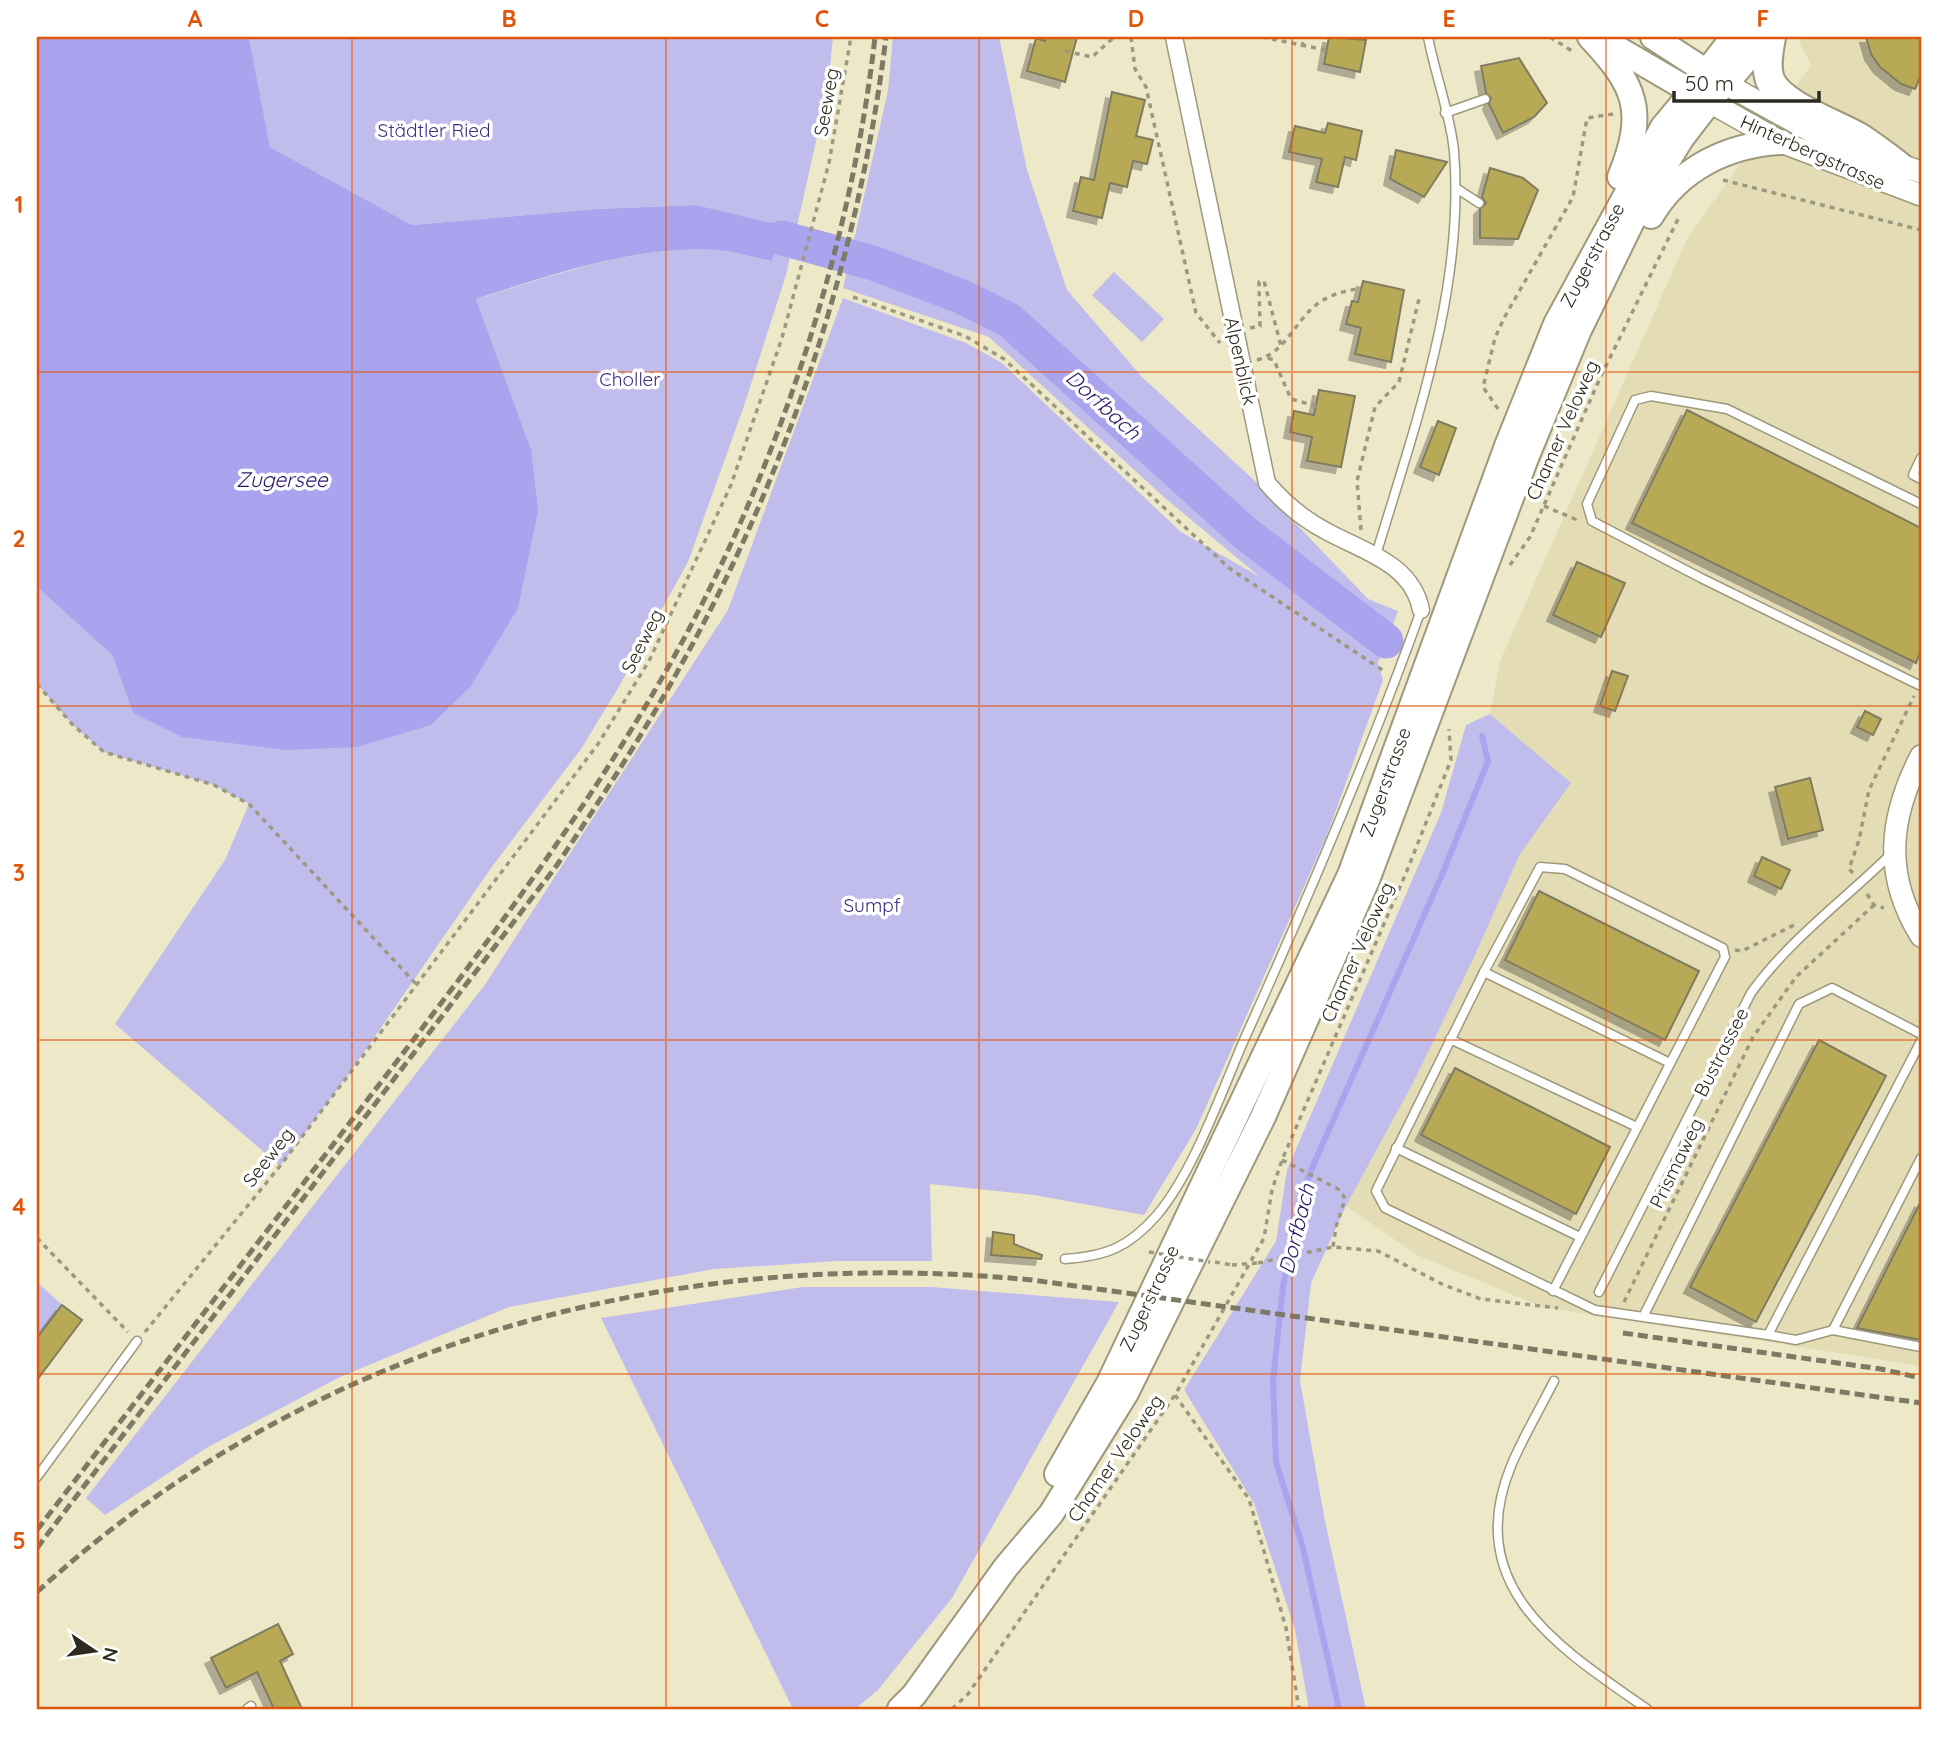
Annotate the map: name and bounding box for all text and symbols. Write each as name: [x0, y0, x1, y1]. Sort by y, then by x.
text: A: [188, 4, 203, 33]
text: B: [501, 4, 517, 33]
text: C: [815, 4, 829, 33]
text: D: [1128, 4, 1144, 33]
text: E: [1442, 4, 1456, 33]
text: F: [1757, 4, 1769, 33]
scale bar: [1674, 60, 1820, 104]
street label: Seeweg: [808, 66, 844, 138]
text: 50 m: [1685, 70, 1734, 96]
street label: Hinterbergstrasse: [1737, 109, 1889, 195]
park label: Städtler Ried: [377, 118, 491, 142]
text: 1: [15, 190, 23, 219]
street label: Zugerstrasse: [1554, 199, 1630, 311]
street label: Alpenblick: [1220, 315, 1262, 407]
street label: Chamer Veloweg: [1520, 356, 1604, 504]
water label: Dorfbach: [1061, 364, 1147, 445]
park label: Choller: [599, 367, 661, 391]
water label: Zugersee: [236, 466, 329, 492]
text: 2: [12, 524, 26, 553]
street label: Seeweg: [616, 605, 668, 677]
street label: Zugerstrasse: [1354, 724, 1416, 840]
text: 3: [13, 858, 25, 887]
street label: Chamer Veloweg: [1315, 878, 1399, 1026]
park label: Sumpf: [843, 893, 901, 917]
street label: Bustrassee: [1688, 1004, 1754, 1100]
street label: Prismaweg: [1644, 1114, 1708, 1212]
street label: Seeweg: [237, 1122, 299, 1192]
water label: Dorfbach: [1272, 1180, 1320, 1276]
text: 4: [12, 1192, 26, 1221]
street label: Zugerstrasse: [1114, 1241, 1184, 1355]
street label: Chamer Veloweg: [1062, 1389, 1168, 1527]
text: 5: [12, 1526, 26, 1555]
north arrow: [60, 1616, 130, 1686]
text: N: [97, 1645, 124, 1664]

